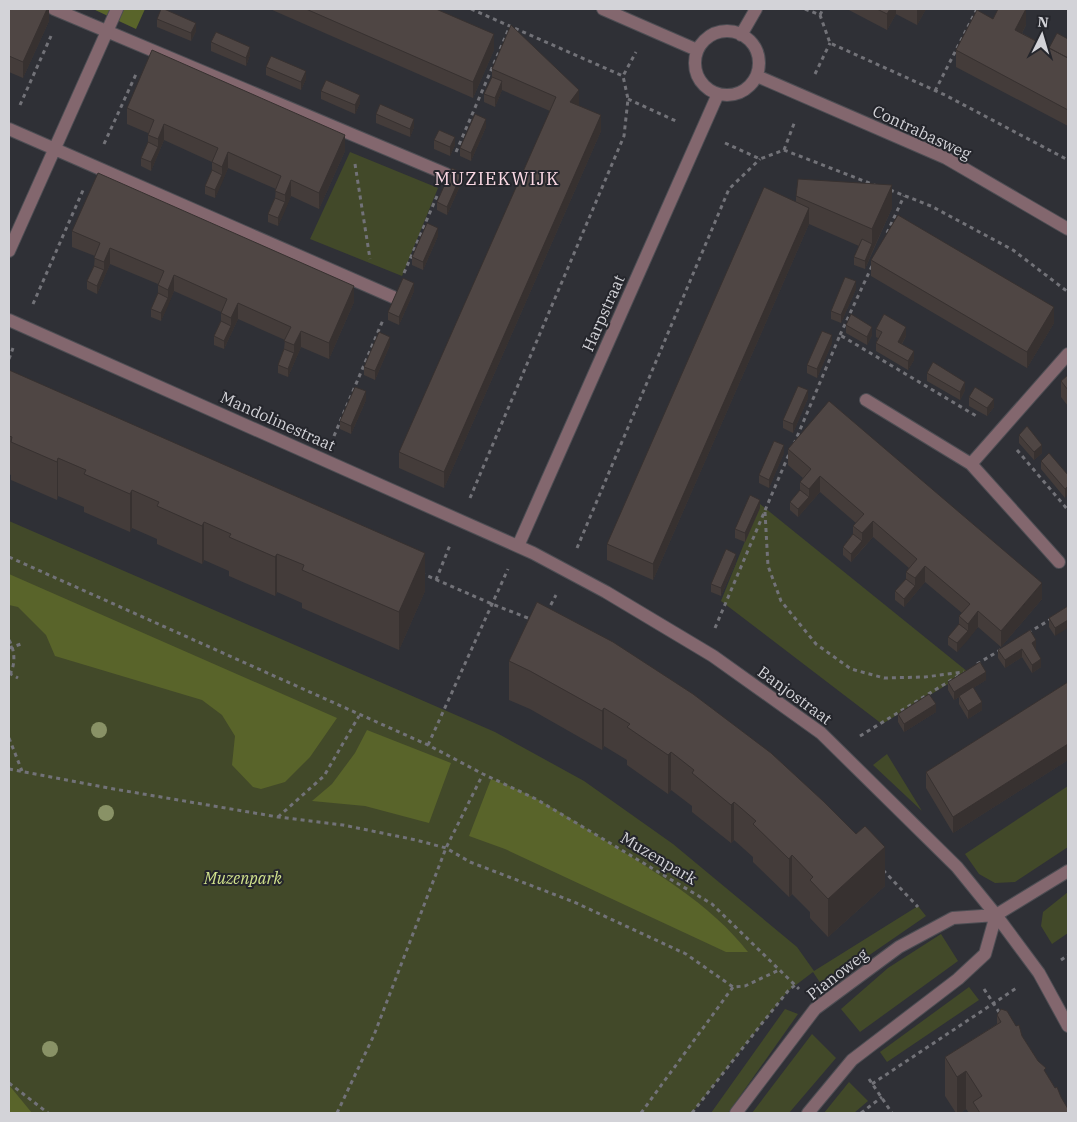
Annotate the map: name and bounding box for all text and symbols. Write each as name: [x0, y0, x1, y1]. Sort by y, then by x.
north arrow: [1017, 10, 1067, 60]
text: N: [1037, 13, 1049, 31]
street label: Contrabasweg: [869, 100, 975, 164]
district label: MUZIEKWIJK: [434, 167, 560, 190]
street label: Harpstraat: [577, 271, 629, 354]
street label: Mandolinestraat: [217, 387, 339, 455]
street label: Banjostraat: [754, 661, 836, 729]
street label: Muzenpark: [617, 827, 701, 889]
park label: Muzenpark: [203, 868, 282, 888]
street label: Pianoweg: [802, 944, 872, 1004]

